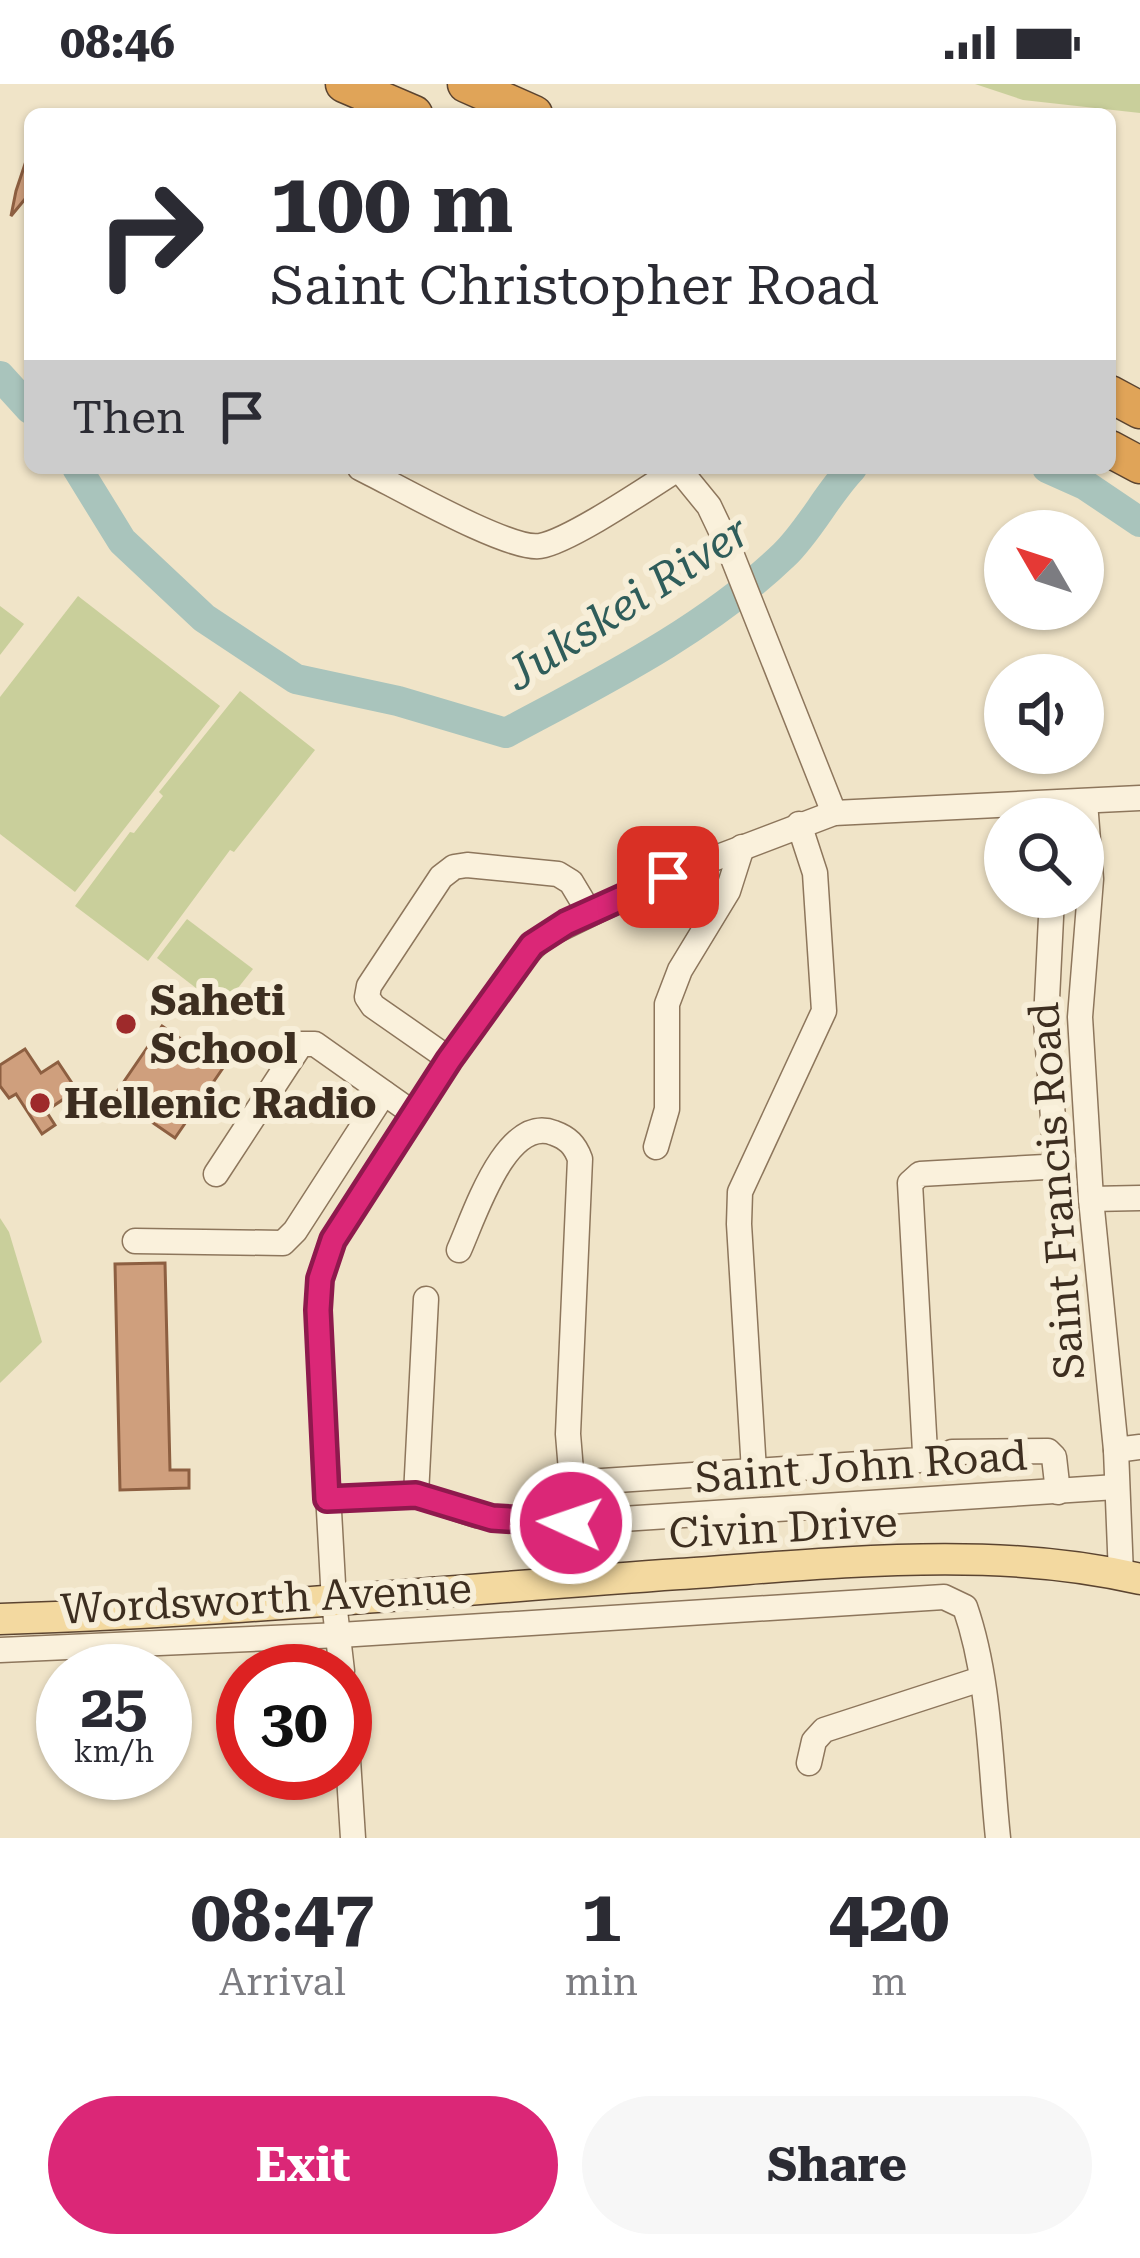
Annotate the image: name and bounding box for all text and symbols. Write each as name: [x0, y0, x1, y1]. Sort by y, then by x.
text: 08:46: [60, 16, 175, 69]
text: 100 m: [270, 154, 513, 252]
icon: right: [72, 156, 228, 312]
text: Saint Christopher Road: [270, 254, 879, 317]
icon: arrive: [209, 384, 275, 450]
text: Then: [72, 391, 185, 444]
water label: Jukskei River: [495, 504, 759, 701]
north arrow: [984, 510, 1104, 630]
map controls: [984, 510, 1104, 918]
button: sound: [984, 654, 1104, 774]
button: search: [984, 798, 1104, 918]
pin: [617, 826, 719, 928]
icon: arrive: [635, 844, 701, 910]
place label: Saheti School: [150, 976, 298, 1073]
street label: Saint Francis Road: [1019, 1001, 1094, 1381]
marker: Saheti School: [113, 1011, 139, 1037]
place label: Hellenic Radio: [64, 1079, 377, 1128]
marker: Hellenic Radio: [27, 1090, 53, 1116]
street label: Saint John Road: [693, 1430, 1029, 1503]
position arrow: [508, 1460, 634, 1586]
street label: Civin Drive: [667, 1497, 899, 1558]
street label: Wordsworth Avenue: [59, 1563, 473, 1634]
speed limit sign: 30: [216, 1644, 372, 1800]
text: 25: [80, 1671, 148, 1742]
text: km/h: [74, 1734, 154, 1769]
text: 08:47: [191, 1874, 374, 1959]
text: 1: [581, 1874, 622, 1959]
text: 420: [829, 1874, 949, 1959]
text: Arrival: [219, 1959, 346, 2005]
text: min: [565, 1959, 638, 2005]
text: m: [871, 1959, 907, 2005]
button: Exit: [48, 2096, 558, 2234]
button: Share: [582, 2096, 1092, 2234]

